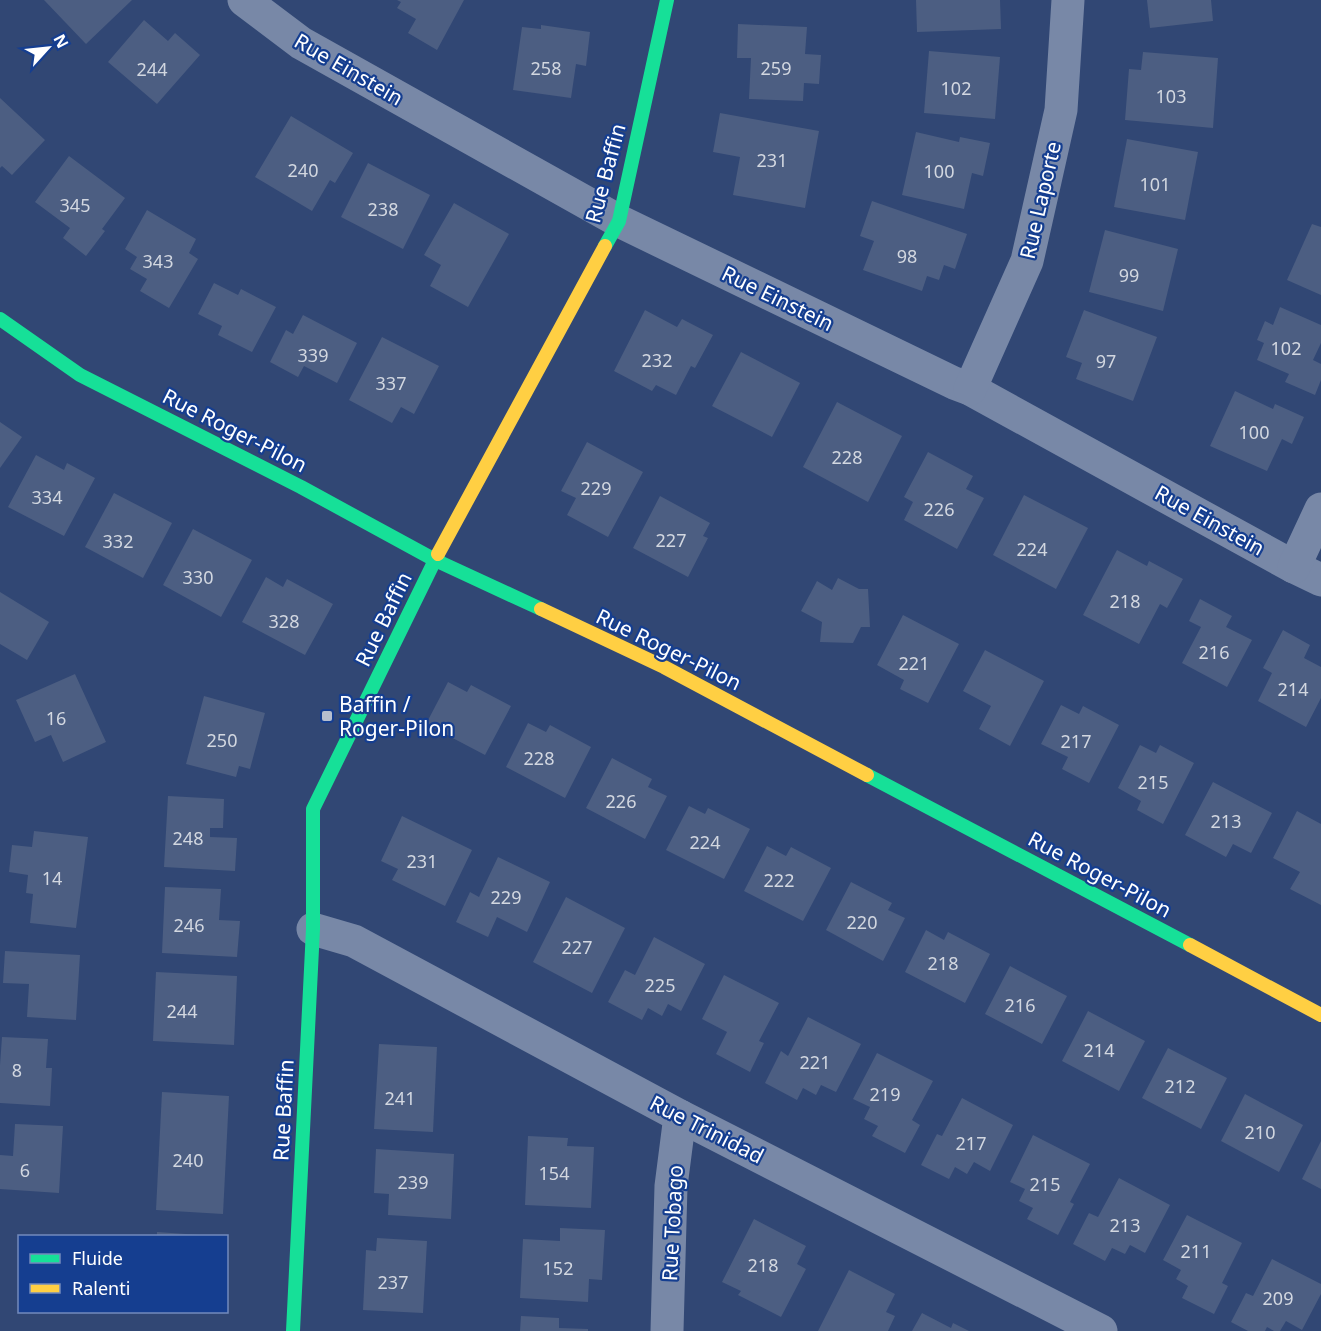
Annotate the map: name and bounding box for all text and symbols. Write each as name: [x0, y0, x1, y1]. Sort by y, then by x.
north arrow: [18, 18, 78, 78]
street label: Rue Einstein: [289, 27, 409, 111]
text: N: [49, 30, 74, 52]
house number: 258: [531, 56, 561, 80]
house number: 259: [761, 56, 791, 80]
house number: 244: [137, 57, 167, 81]
house number: 102: [941, 76, 971, 100]
house number: 103: [1156, 84, 1186, 108]
street label: Rue Baffin: [578, 120, 632, 226]
street label: Rue Laporte: [1013, 138, 1067, 262]
house number: 231: [757, 148, 787, 172]
house number: 240: [288, 158, 318, 182]
house number: 100: [924, 159, 954, 183]
house number: 101: [1140, 172, 1170, 196]
house number: 345: [60, 193, 90, 217]
house number: 238: [368, 197, 398, 221]
house number: 98: [897, 244, 917, 268]
house number: 343: [143, 249, 173, 273]
street label: Rue Einstein: [717, 259, 839, 337]
house number: 99: [1119, 263, 1139, 287]
house number: 102: [1271, 336, 1301, 360]
house number: 339: [298, 343, 328, 367]
house number: 232: [642, 348, 672, 372]
house number: 97: [1096, 349, 1116, 373]
house number: 337: [376, 371, 406, 395]
street label: Rue Roger-Pilon: [158, 382, 312, 478]
house number: 100: [1239, 420, 1269, 444]
house number: 228: [832, 445, 862, 469]
house number: 229: [581, 476, 611, 500]
street label: Rue Einstein: [1150, 478, 1270, 562]
house number: 334: [32, 485, 62, 509]
house number: 226: [924, 497, 954, 521]
house number: 227: [656, 528, 686, 552]
house number: 332: [103, 529, 133, 553]
house number: 224: [1017, 537, 1047, 561]
house number: 330: [183, 565, 213, 589]
street label: Rue Baffin: [348, 567, 418, 671]
house number: 218: [1110, 589, 1140, 613]
street label: Rue Roger-Pilon: [592, 602, 746, 696]
house number: 328: [269, 609, 299, 633]
house number: 216: [1199, 640, 1229, 664]
house number: 221: [899, 651, 929, 675]
house number: 214: [1278, 677, 1308, 701]
place label: Baffin / Roger-Pilon: [339, 690, 454, 742]
house number: 16: [46, 706, 66, 730]
marker: Baffin / Roger-Pilon: [320, 709, 334, 723]
house number: 250: [207, 728, 237, 752]
house number: 217: [1061, 729, 1091, 753]
house number: 228: [524, 746, 554, 770]
house number: 215: [1138, 770, 1168, 794]
house number: 226: [606, 789, 636, 813]
house number: 213: [1211, 809, 1241, 833]
street label: Rue Roger-Pilon: [1023, 824, 1177, 924]
house number: 248: [173, 826, 203, 850]
house number: 224: [690, 830, 720, 854]
house number: 231: [407, 849, 437, 873]
house number: 14: [42, 866, 62, 890]
house number: 222: [764, 868, 794, 892]
house number: 229: [491, 885, 521, 909]
house number: 220: [847, 910, 877, 934]
house number: 246: [174, 913, 204, 937]
house number: 227: [562, 935, 592, 959]
house number: 218: [928, 951, 958, 975]
house number: 225: [645, 973, 675, 997]
house number: 216: [1005, 993, 1035, 1017]
house number: 244: [167, 999, 197, 1023]
house number: 214: [1084, 1038, 1114, 1062]
house number: 221: [800, 1050, 830, 1074]
house number: 8: [12, 1058, 22, 1082]
street label: Rue Baffin: [266, 1059, 300, 1161]
house number: 212: [1165, 1074, 1195, 1098]
house number: 219: [870, 1082, 900, 1106]
house number: 241: [385, 1086, 415, 1110]
street label: Rue Trinidad: [645, 1088, 769, 1170]
house number: 210: [1245, 1120, 1275, 1144]
house number: 217: [956, 1131, 986, 1155]
house number: 240: [173, 1148, 203, 1172]
house number: 6: [20, 1158, 30, 1182]
house number: 154: [539, 1161, 569, 1185]
street label: Rue Tobago: [655, 1164, 689, 1282]
house number: 239: [398, 1170, 428, 1194]
house number: 215: [1030, 1172, 1060, 1196]
house number: 213: [1110, 1213, 1140, 1237]
legend: [18, 1235, 228, 1313]
house number: 211: [1181, 1239, 1211, 1263]
text: Fluide: [72, 1246, 123, 1270]
house number: 218: [748, 1253, 778, 1277]
house number: 152: [543, 1256, 573, 1280]
house number: 237: [378, 1270, 408, 1294]
text: Ralenti: [72, 1276, 130, 1300]
house number: 209: [1263, 1286, 1293, 1310]

